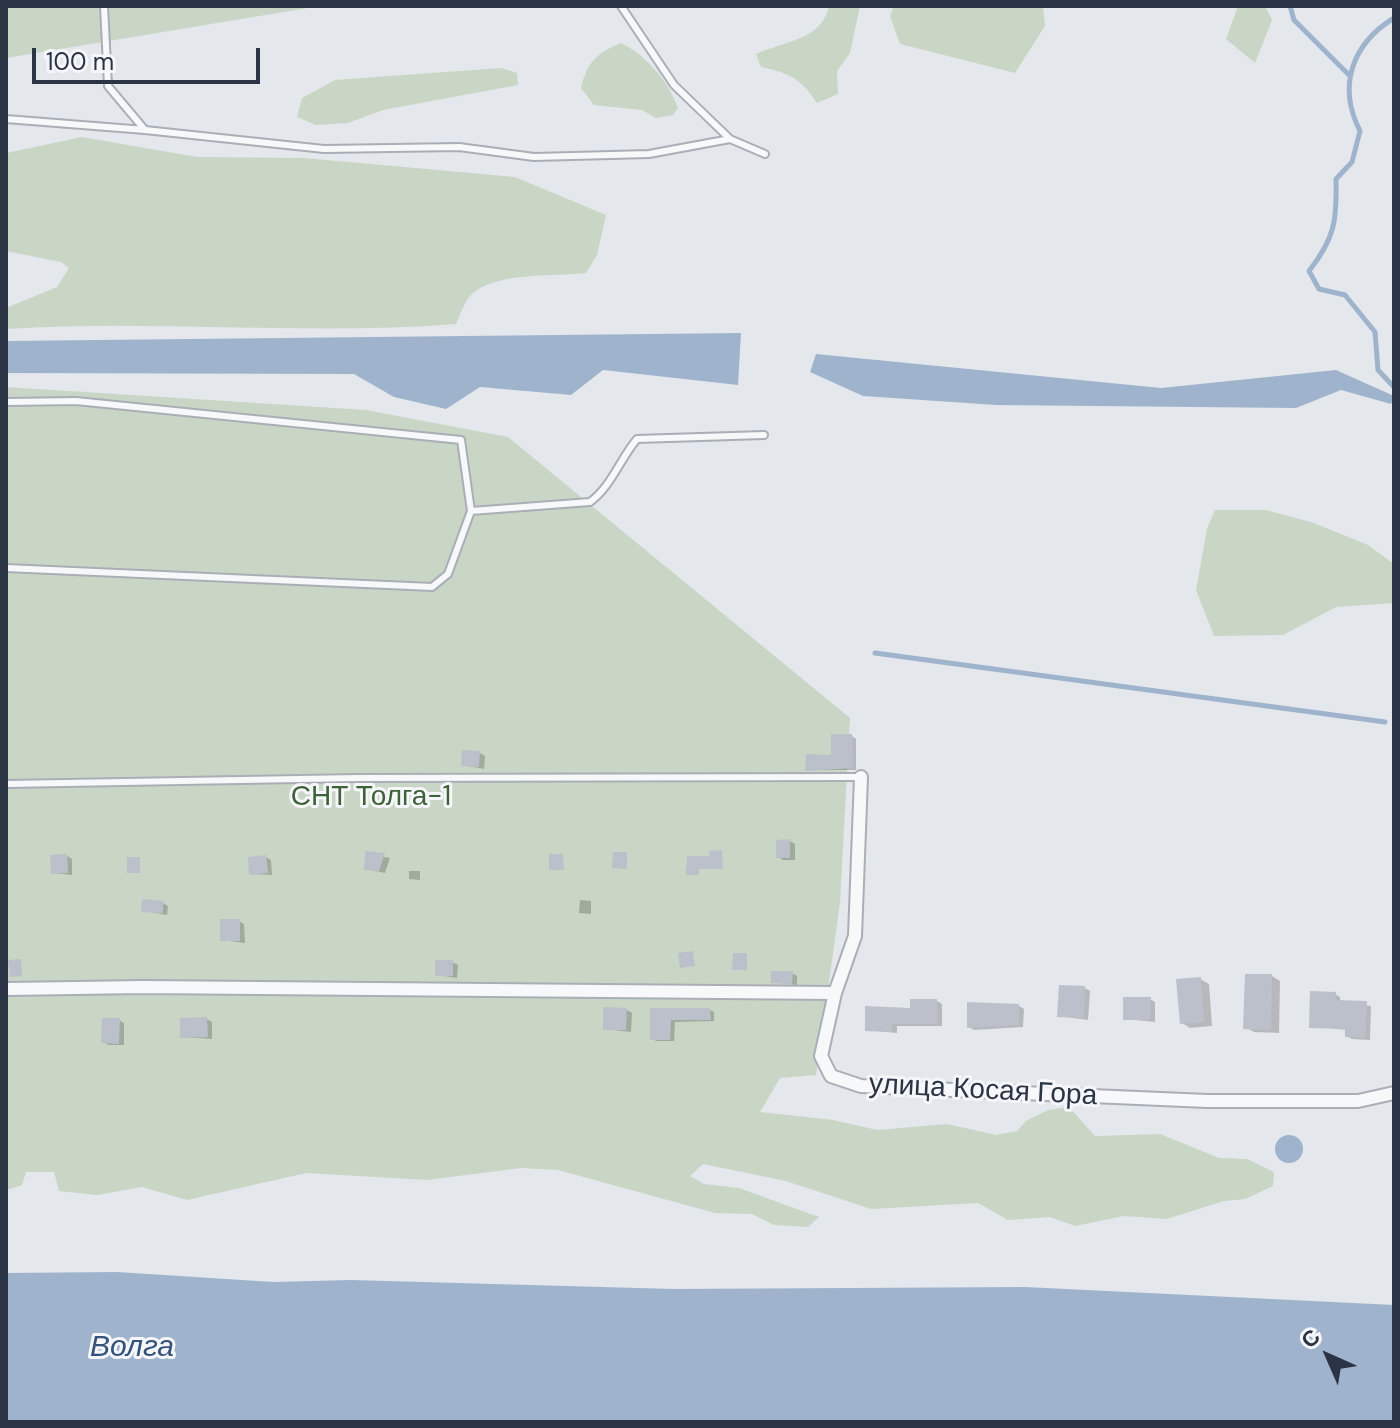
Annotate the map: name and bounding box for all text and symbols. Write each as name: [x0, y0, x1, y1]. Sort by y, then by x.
scale bar: [36, 32, 264, 82]
text: 100 m: [46, 46, 114, 77]
park label: СНТ Толга-1: [291, 781, 451, 815]
street label: улица Косая Гора: [868, 1068, 1098, 1114]
north arrow: [1288, 1316, 1368, 1396]
text: С: [1295, 1323, 1327, 1355]
water label: Волга: [90, 1330, 174, 1366]

